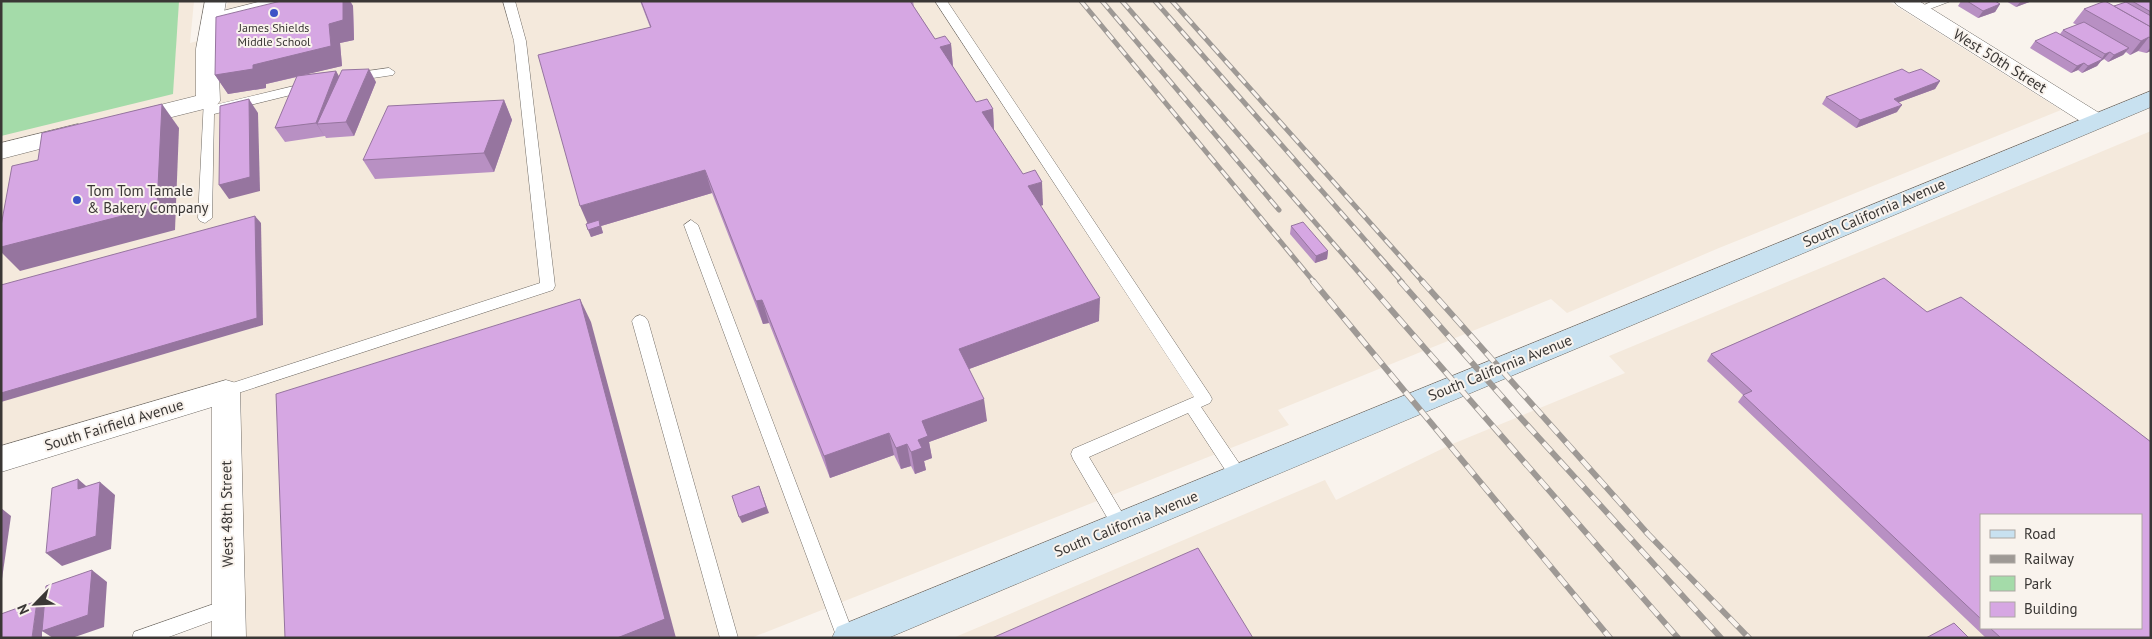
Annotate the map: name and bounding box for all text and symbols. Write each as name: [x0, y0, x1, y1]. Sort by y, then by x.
marker: James Shields Middle School: [268, 7, 280, 19]
place label: James Shields Middle School: [237, 20, 311, 49]
street label: West 50th Street: [1950, 24, 2051, 97]
street label: South California Avenue: [1800, 174, 1948, 251]
place label: Tom Tom Tamale & Bakery Company: [87, 181, 209, 217]
marker: Tom Tom Tamale & Bakery Company: [71, 194, 83, 206]
street label: South California Avenue: [1425, 330, 1574, 405]
street label: South Fairfield Avenue: [42, 394, 186, 455]
street label: West 48th Street: [216, 460, 237, 568]
street label: South California Avenue: [1051, 486, 1200, 561]
legend: [1980, 514, 2142, 629]
text: Road: [2024, 524, 2056, 543]
text: Railway: [2024, 549, 2074, 568]
text: Park: [2024, 574, 2052, 593]
north arrow: [10, 579, 60, 629]
text: Building: [2024, 599, 2078, 618]
text: N: [13, 601, 33, 617]

